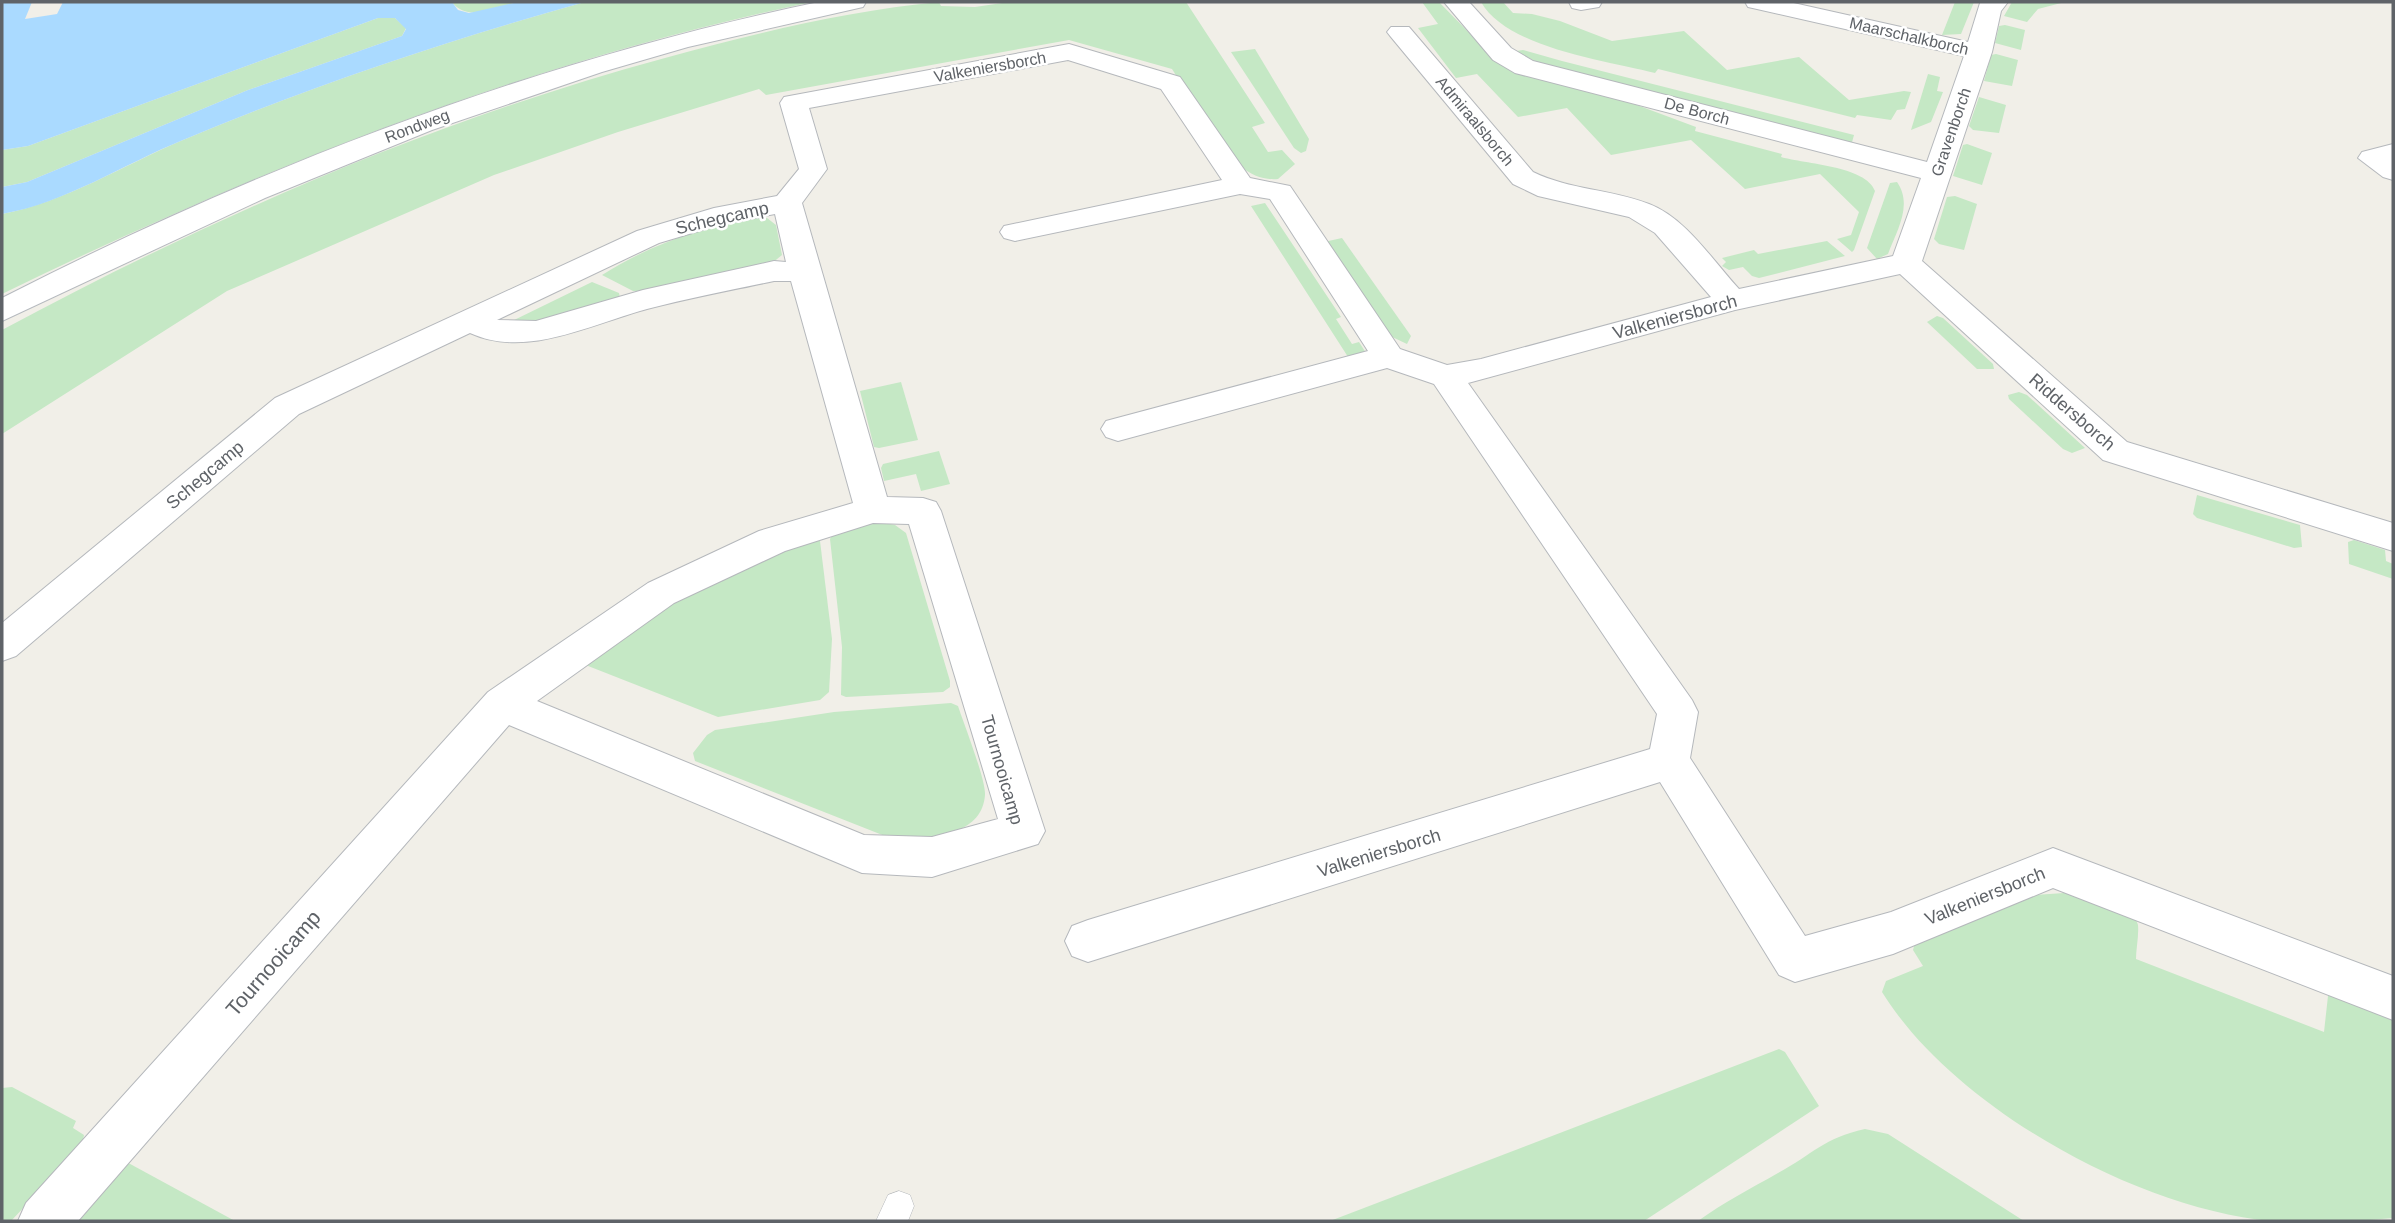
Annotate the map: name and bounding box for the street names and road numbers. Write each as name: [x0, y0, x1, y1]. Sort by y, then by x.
street label: Maarschalkborch: [1848, 14, 1970, 58]
street label: Valkeniersborch: [933, 49, 1047, 85]
street label: Admiraalsborch: [1433, 73, 1517, 169]
street label: Gravenborch: [1928, 86, 1974, 178]
street label: De Borch: [1663, 94, 1731, 128]
street label: Rondweg: [382, 106, 452, 146]
street label: Schegcamp: [673, 198, 771, 238]
street label: Valkeniersborch: [1611, 291, 1739, 343]
street label: Riddersborch: [2025, 369, 2119, 455]
street label: Schegcamp: [162, 437, 248, 513]
street label: Tournooicamp: [977, 713, 1027, 827]
street label: Valkeniersborch: [1315, 825, 1443, 881]
street label: Valkeniersborch: [1922, 863, 2048, 929]
street label: Tournooicamp: [221, 906, 325, 1020]

